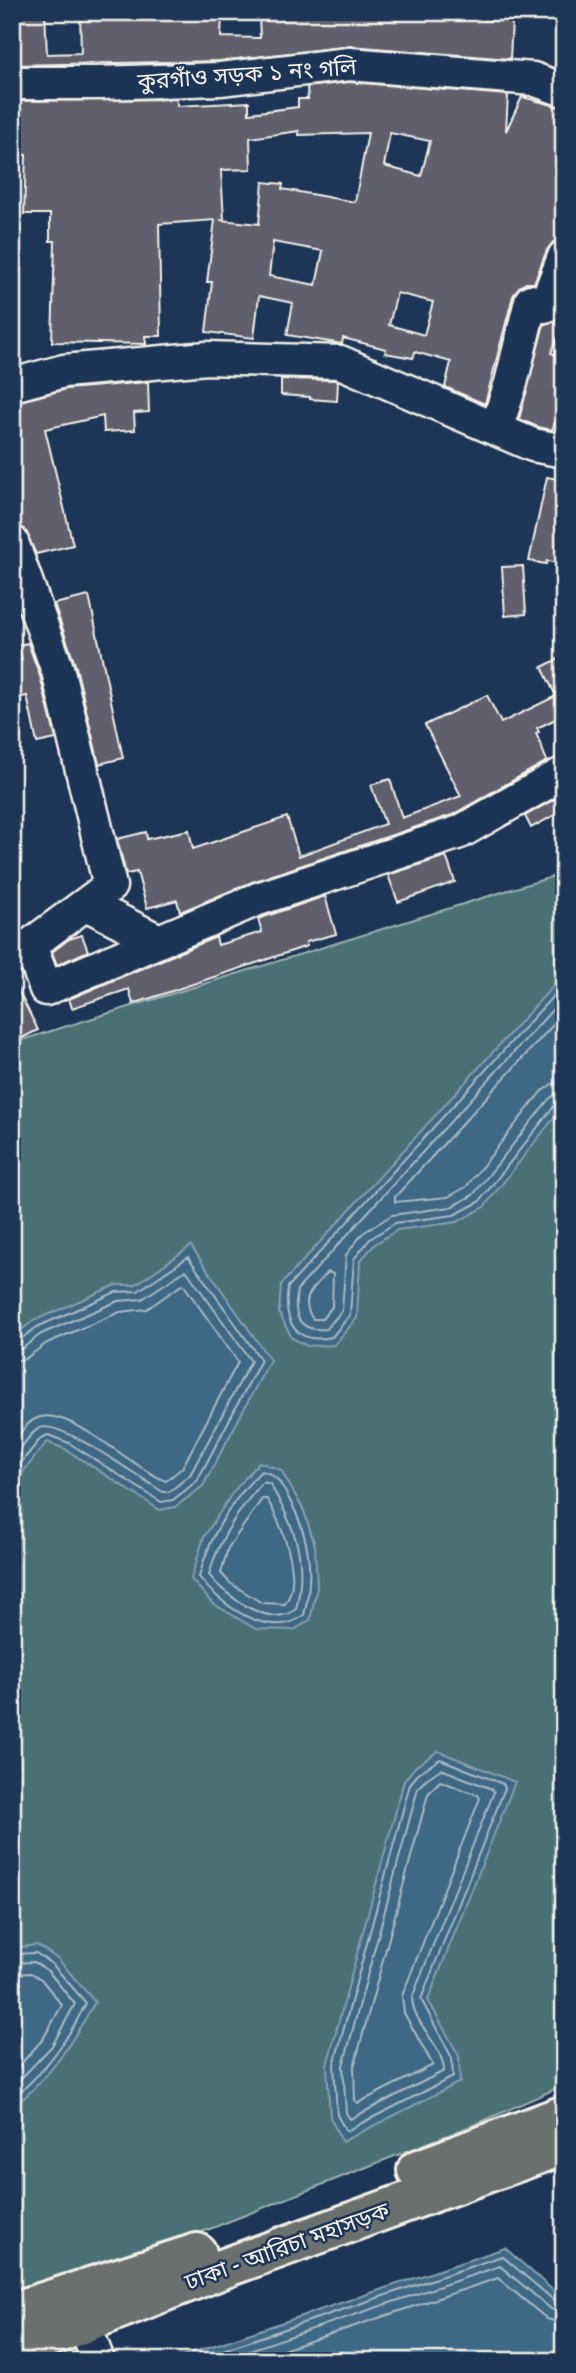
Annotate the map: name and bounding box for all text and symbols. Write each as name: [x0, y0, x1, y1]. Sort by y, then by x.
street label: কুরগাঁও সড়ক ১ নং গলি: [136, 53, 359, 97]
street label: ঢাকা - আরিচা মহাসড়ক: [180, 2197, 394, 2297]

